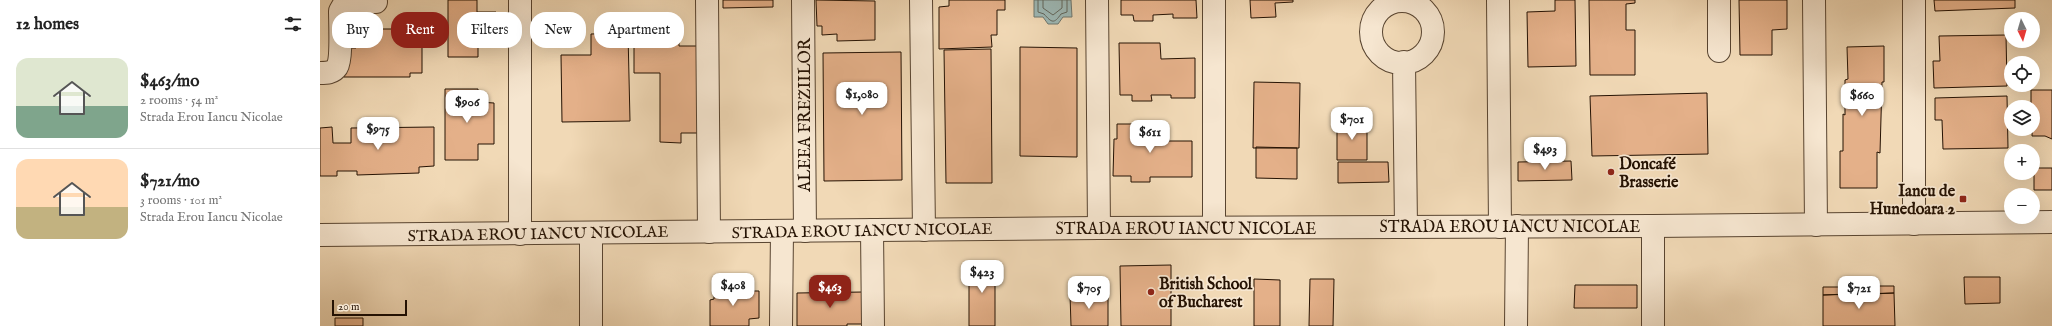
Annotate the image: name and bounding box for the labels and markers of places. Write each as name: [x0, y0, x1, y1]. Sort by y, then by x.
pin: $1,080: [829, 82, 895, 116]
pin: $660: [1838, 83, 1886, 117]
pin: $906: [443, 90, 491, 124]
pin: $701: [1328, 107, 1376, 141]
pin: $975: [354, 117, 402, 151]
pin: $611: [1126, 120, 1174, 154]
pin: $493: [1521, 137, 1569, 171]
place label: Doncafé Brasserie: [1619, 155, 1679, 193]
marker: Doncafé Brasserie: [1606, 167, 1616, 177]
place label: Iancu de Hunedoara 2: [1869, 182, 1956, 220]
marker: Iancu de Hunedoara 2: [1958, 194, 1968, 204]
pin: $423: [958, 260, 1006, 294]
pin: $408: [709, 273, 757, 307]
pin: $463: [806, 275, 854, 309]
place label: British School of Bucharest: [1159, 275, 1253, 313]
pin: $705: [1065, 276, 1113, 310]
pin: $721: [1835, 276, 1883, 310]
marker: British School of Bucharest: [1146, 287, 1156, 297]

